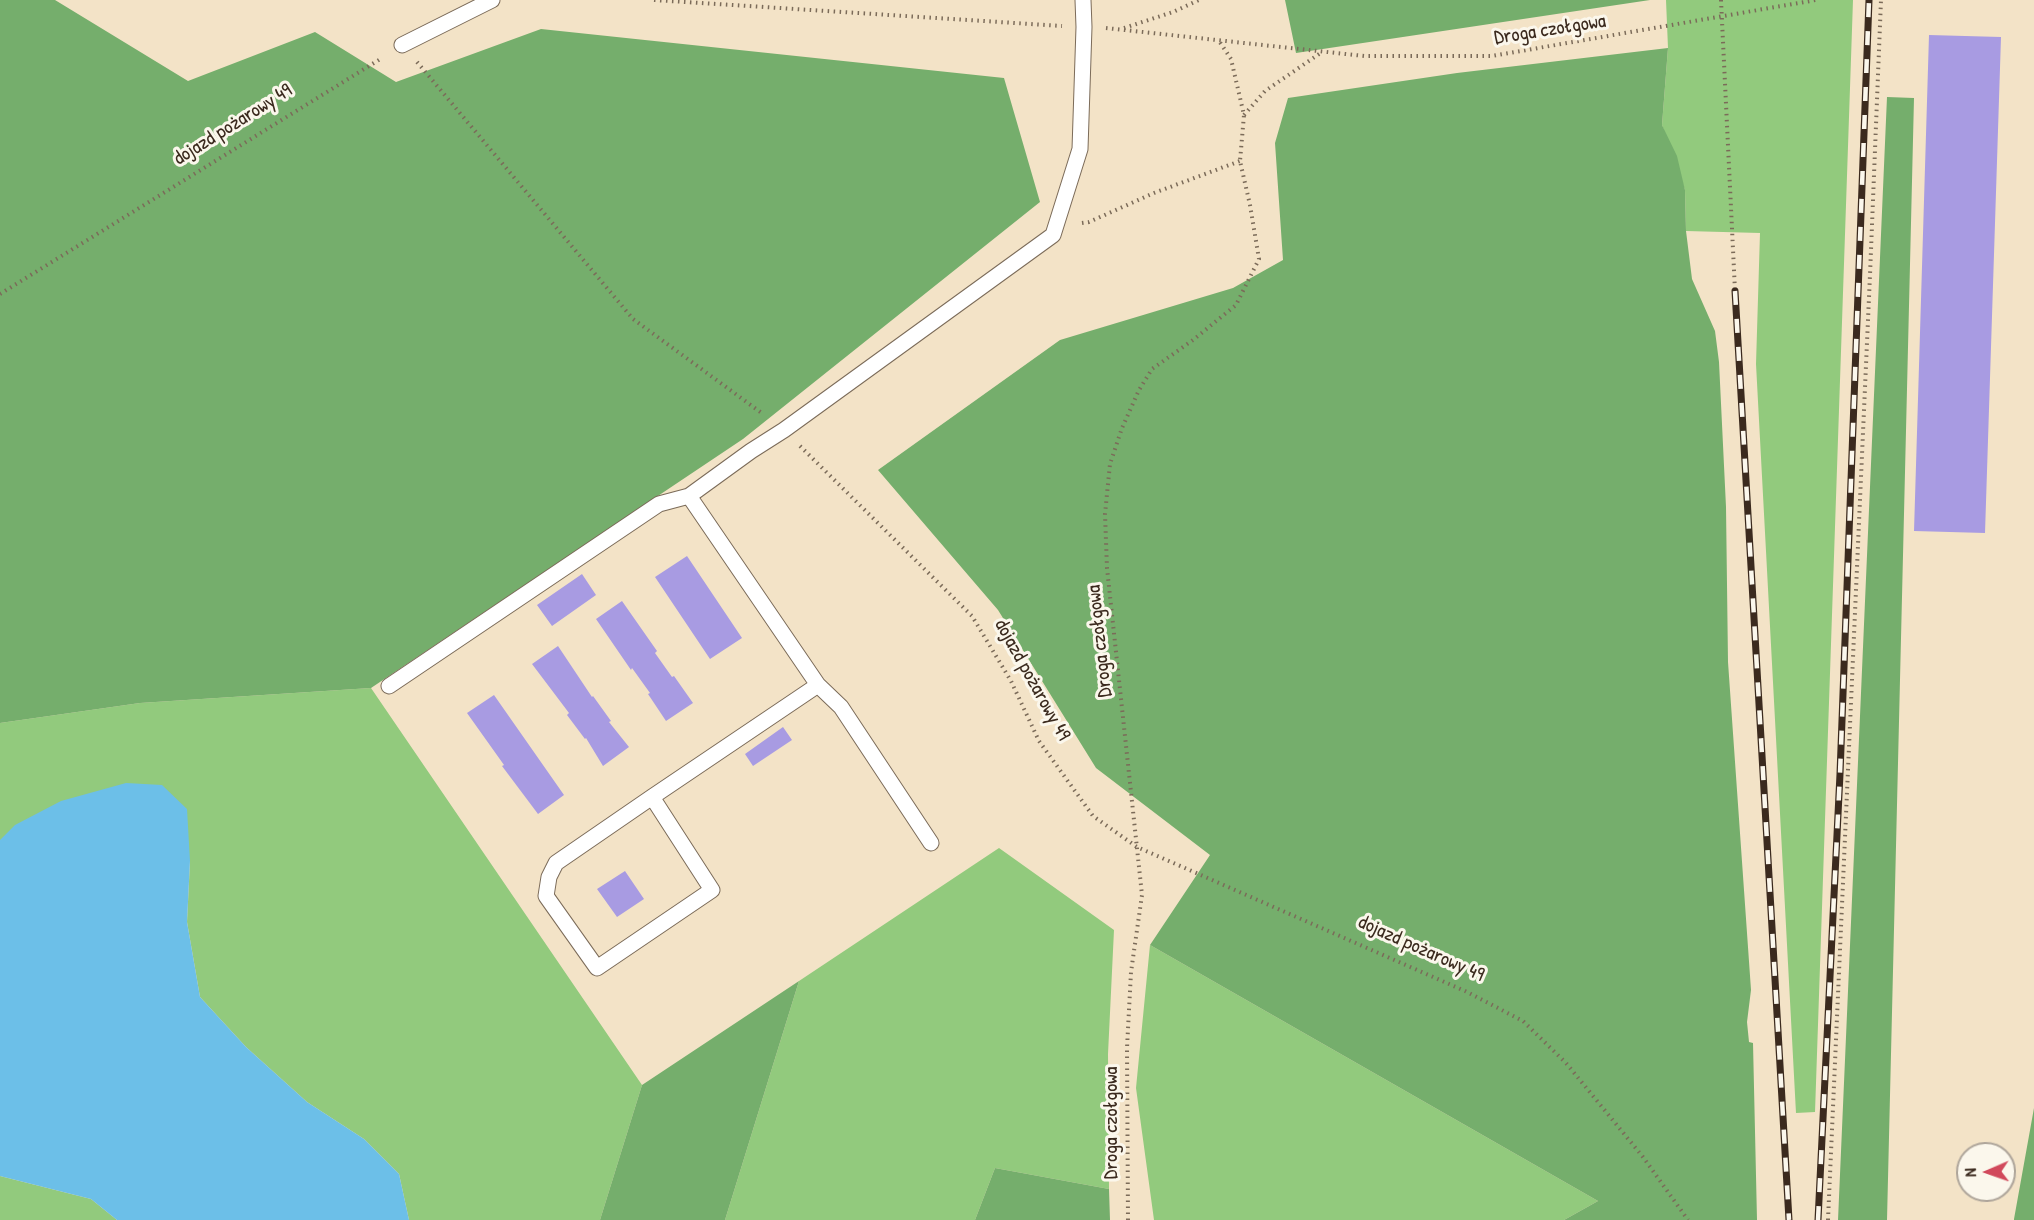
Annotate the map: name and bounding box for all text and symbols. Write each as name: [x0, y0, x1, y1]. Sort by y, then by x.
street label: Droga czołgowa: [1492, 9, 1608, 51]
street label: dojazd pożarowy 49: [169, 79, 297, 171]
street label: Droga czołgowa: [1082, 584, 1118, 698]
street label: dojazd pożarowy 49: [989, 615, 1075, 745]
street label: dojazd pożarowy 49: [1354, 911, 1488, 987]
street label: Droga czołgowa: [1100, 1067, 1124, 1179]
north arrow: [1956, 1142, 2016, 1202]
text: N: [1959, 1168, 1981, 1177]

